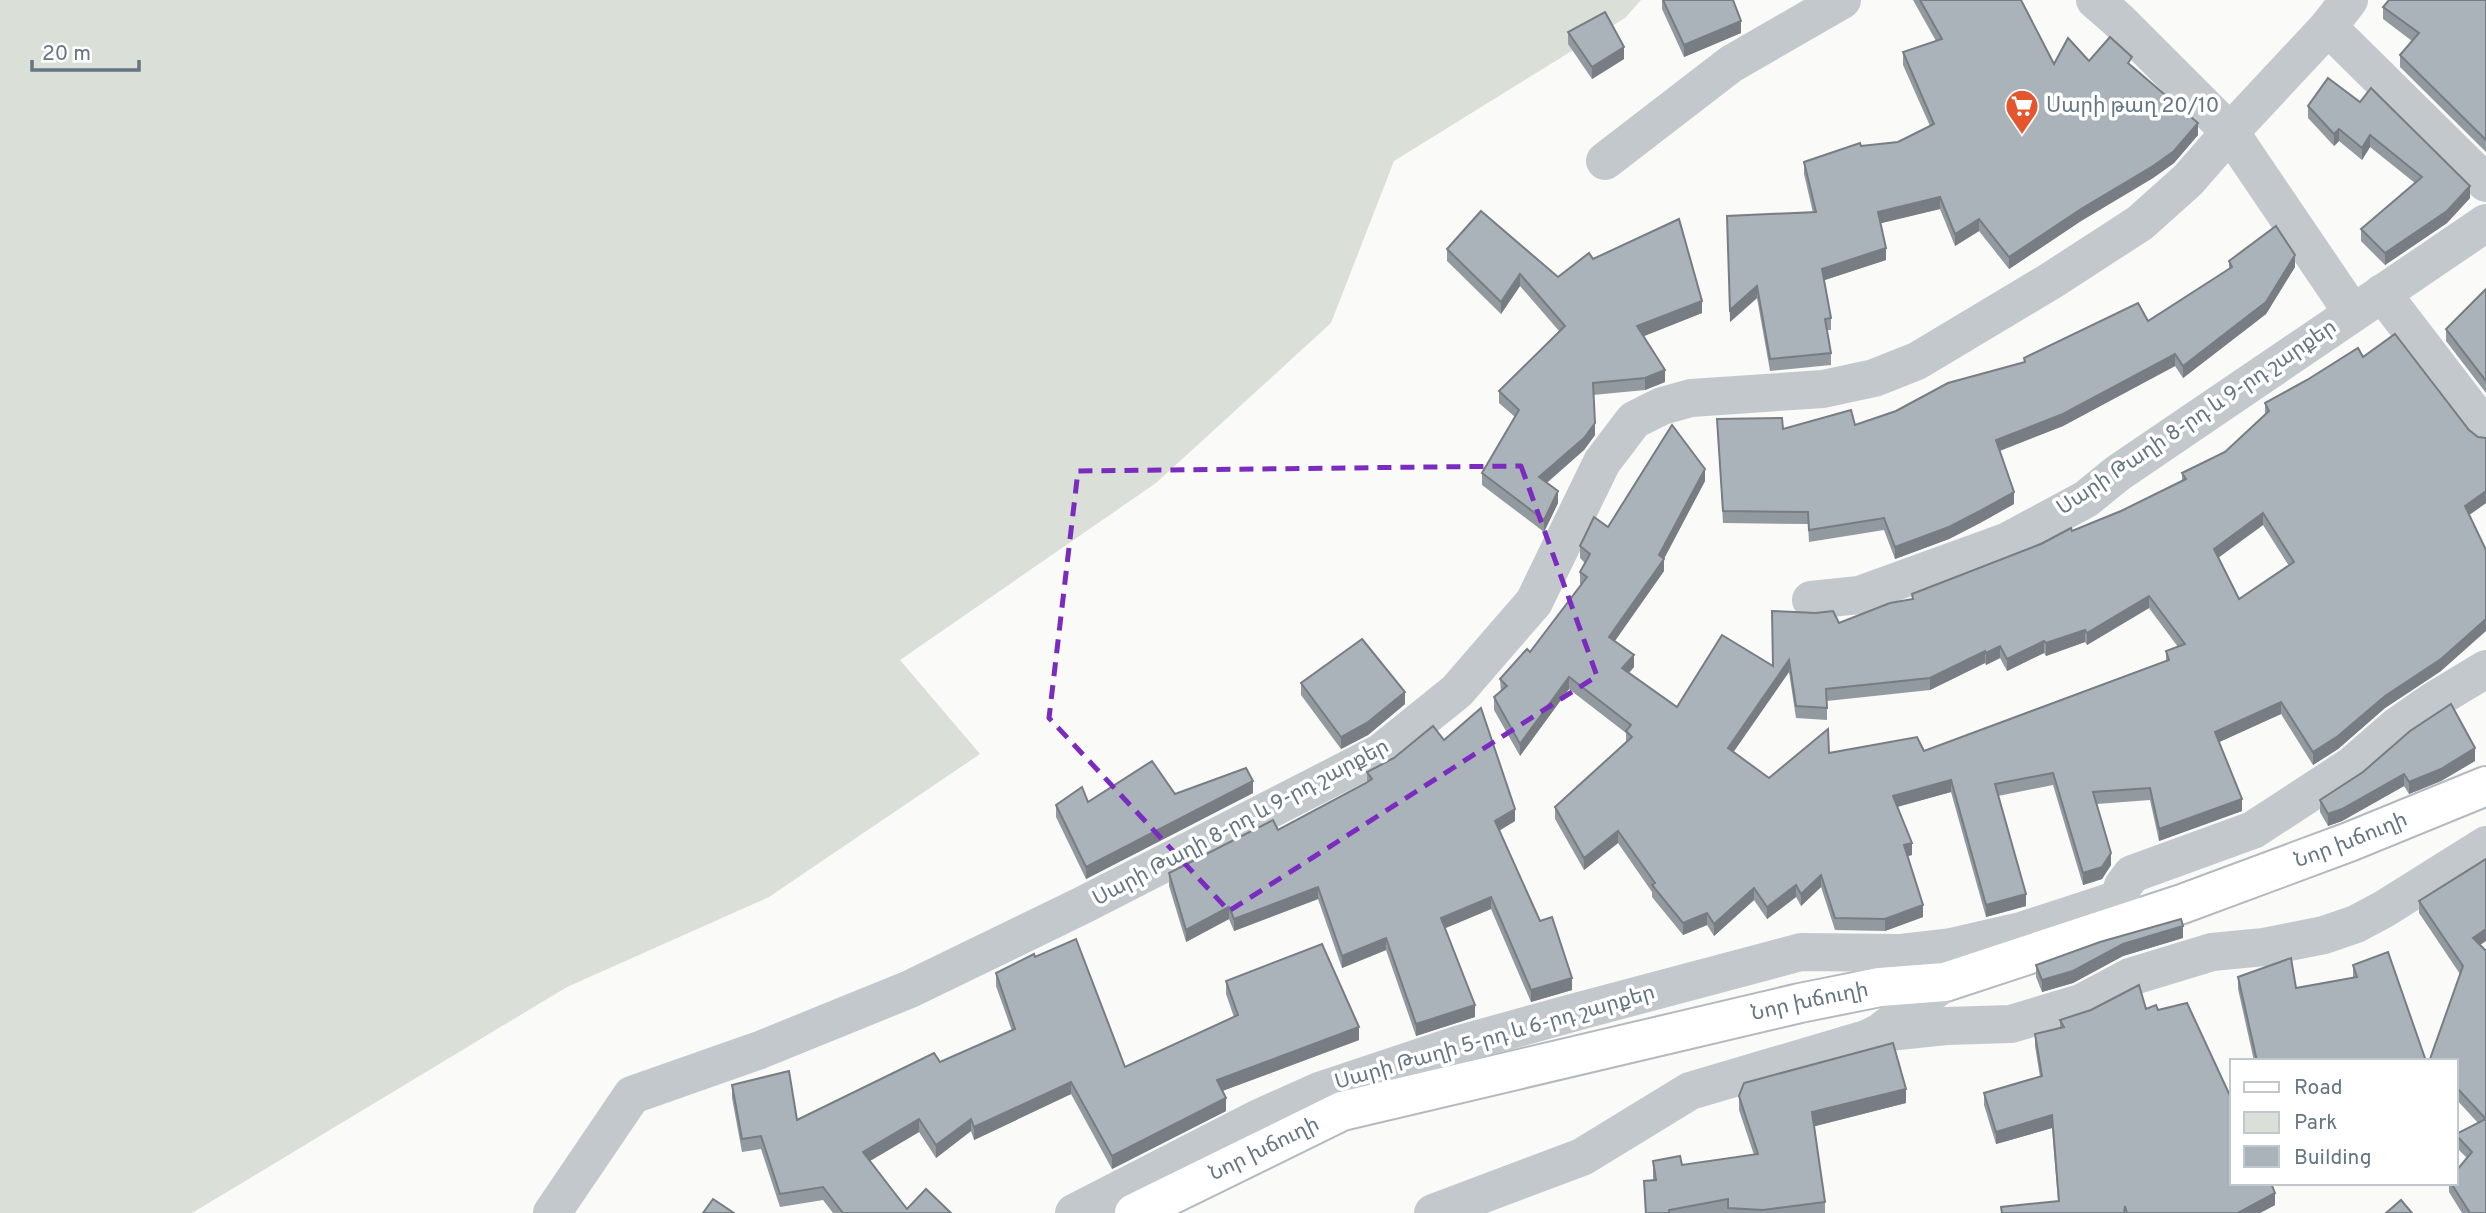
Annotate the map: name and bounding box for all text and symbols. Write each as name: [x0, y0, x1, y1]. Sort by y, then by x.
scale bar: [32, 28, 138, 72]
text: 20 m: [42, 41, 91, 68]
supermarket icon: Սարի թաղ 20/10: [2003, 87, 2041, 136]
place label: Սարի թաղ 20/10: [2046, 93, 2219, 120]
street label: Սարի Թաղի 8-րդ և 9-րդ շարքեր: [2052, 314, 2342, 522]
street label: Սարի Թաղի 8-րդ և 9-րդ շարքեր: [1088, 733, 1394, 913]
street label: Նոր խճուղի: [2291, 806, 2412, 875]
street label: Նոր խճուղի: [1748, 976, 1871, 1028]
street label: Սարի Թաղի 5-րդ և 6-րդ շարքեր: [1332, 979, 1658, 1097]
legend: [2230, 1059, 2458, 1185]
text: Road: [2294, 1075, 2343, 1102]
text: Park: [2294, 1110, 2337, 1137]
street label: Նոր խճուղի: [1205, 1111, 1324, 1188]
text: Building: [2294, 1145, 2372, 1172]

